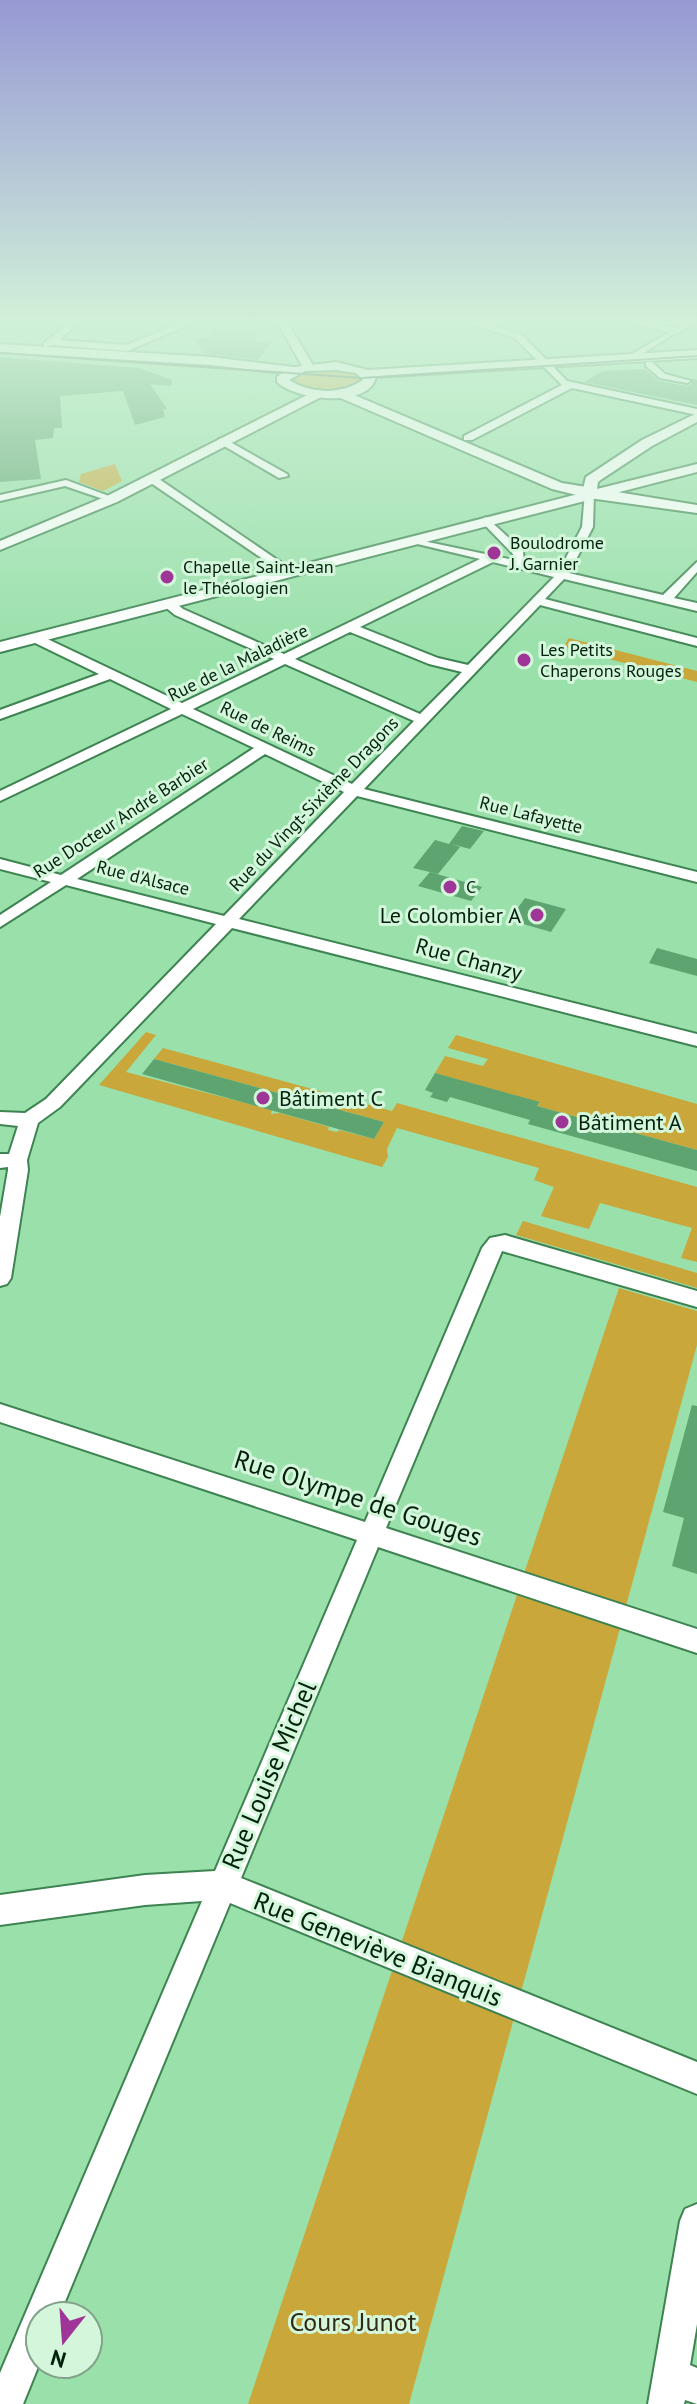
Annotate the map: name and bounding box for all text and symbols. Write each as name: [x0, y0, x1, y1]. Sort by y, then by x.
place label: Boulodrome J. Garnier: [509, 531, 604, 575]
marker: Boulodrome J. Garnier: [485, 544, 503, 562]
place label: Chapelle Saint-Jean le Théologien: [183, 555, 334, 599]
marker: Chapelle Saint-Jean le Théologien: [158, 568, 176, 586]
street label: Rue de la Maladière: [164, 619, 312, 706]
place label: Les Petits Chaperons Rouges: [540, 638, 682, 682]
marker: Les Petits Chaperons Rouges: [515, 651, 533, 669]
street label: Rue de Reims: [217, 695, 320, 762]
street label: Rue du Vingt-Sixième Dragons: [224, 711, 403, 896]
street label: Rue Docteur André Barbier: [29, 752, 213, 883]
street label: Rue Lafayette: [477, 791, 585, 838]
street label: Rue d'Alsace: [94, 855, 192, 900]
place label: C: [466, 875, 476, 898]
marker: C: [441, 878, 459, 896]
place label: Le Colombier A: [380, 901, 521, 929]
marker: Le Colombier A: [528, 906, 546, 924]
street label: Rue Chanzy: [413, 931, 526, 987]
place label: Bâtiment C: [279, 1084, 383, 1112]
marker: Bâtiment C: [254, 1089, 272, 1107]
place label: Bâtiment A: [578, 1108, 682, 1136]
marker: Bâtiment A: [553, 1113, 571, 1131]
street label: Rue Olympe de Gouges: [230, 1442, 486, 1553]
street label: Rue Louise Michel: [214, 1675, 323, 1874]
street label: Rue Geneviève Bianquis: [249, 1884, 507, 2013]
north arrow: [24, 2300, 104, 2380]
park label: Cours Junot: [289, 2305, 417, 2338]
text: N: [47, 2344, 69, 2375]

